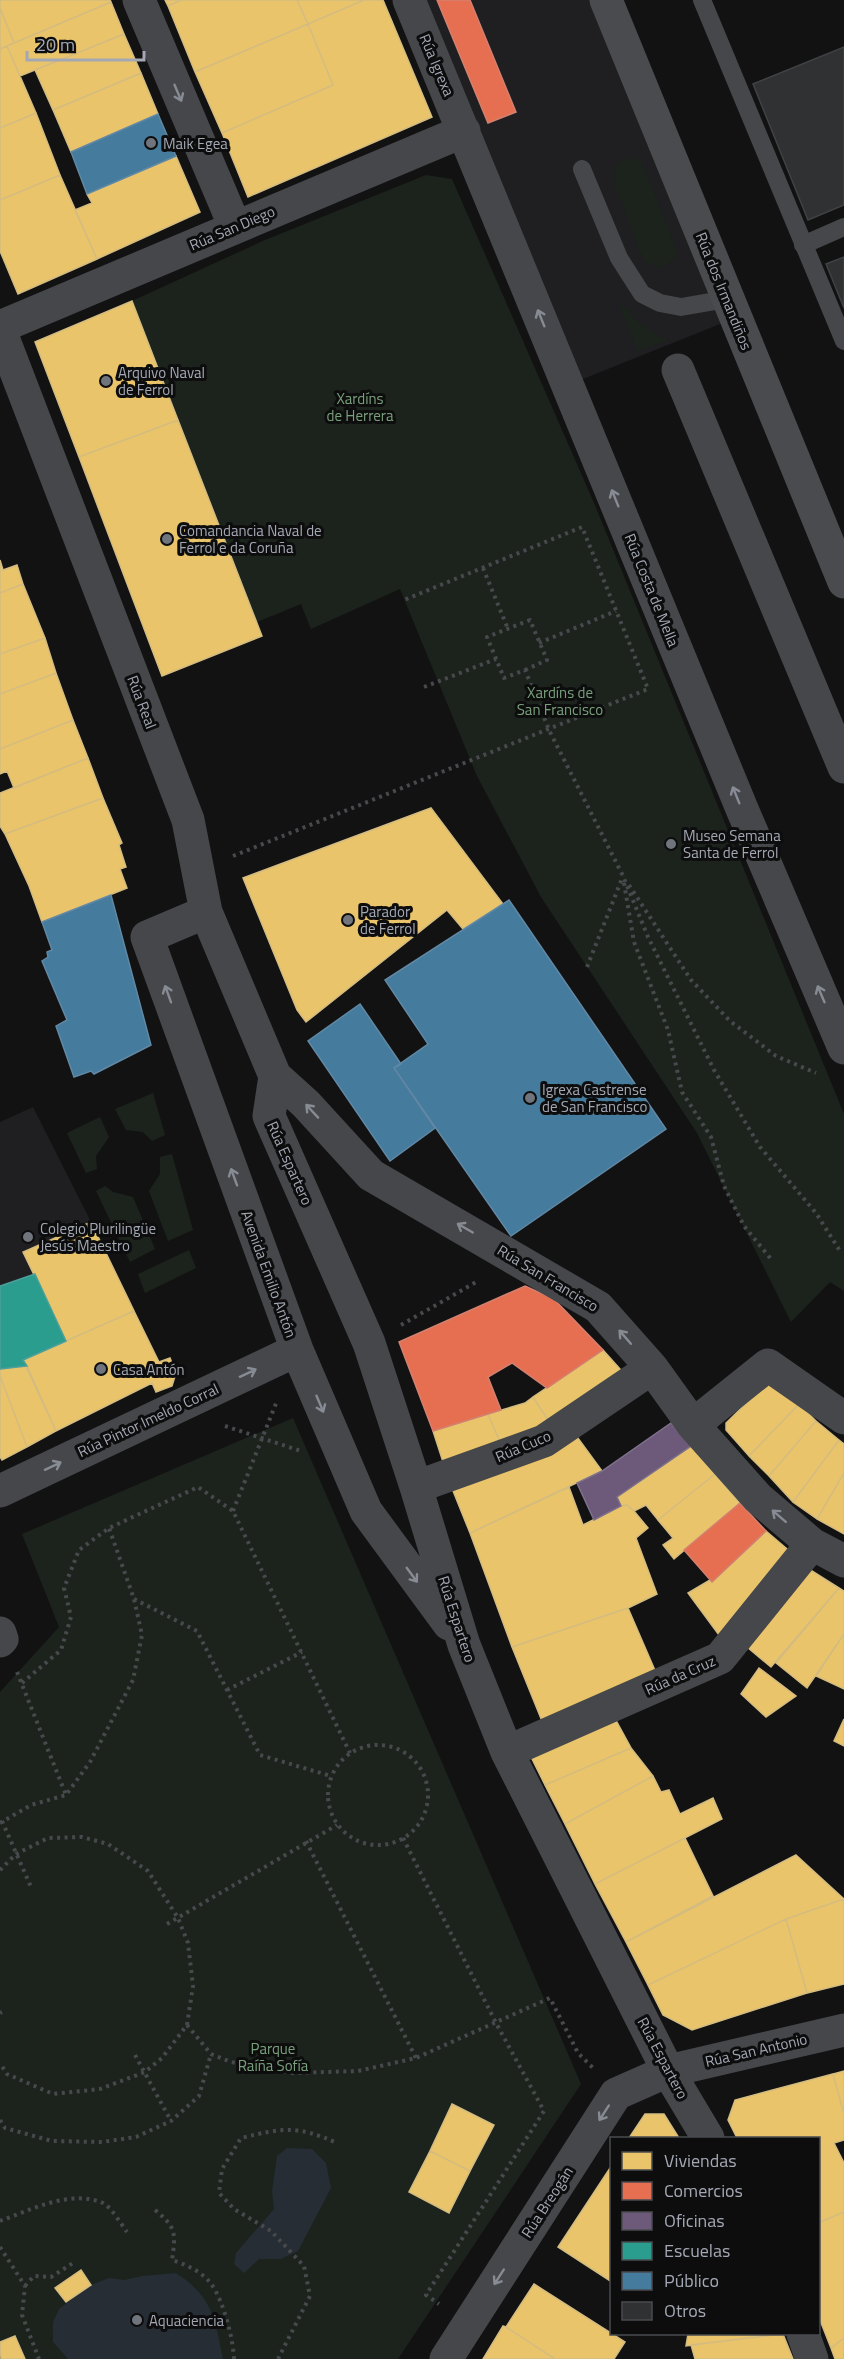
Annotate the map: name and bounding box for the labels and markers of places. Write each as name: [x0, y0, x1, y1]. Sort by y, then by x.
place label: Maik Egea: [163, 132, 228, 155]
marker: Maik Egea: [144, 136, 158, 150]
place label: Arquivo Naval de Ferrol: [118, 361, 205, 401]
marker: Arquivo Naval de Ferrol: [99, 374, 113, 388]
place label: Comandancia Naval de Ferrol e da Coruña: [179, 519, 322, 559]
marker: Comandancia Naval de Ferrol e da Coruña: [160, 532, 174, 546]
place label: Museo Semana Santa de Ferrol: [683, 824, 781, 864]
marker: Museo Semana Santa de Ferrol: [664, 837, 678, 851]
place label: Parador de Ferrol: [360, 900, 416, 940]
marker: Parador de Ferrol: [341, 913, 355, 927]
place label: Igrexa Castrense de San Francisco: [542, 1078, 647, 1118]
marker: Igrexa Castrense de San Francisco: [523, 1091, 537, 1105]
place label: Colegio Plurilingüe Jesús Maestro: [40, 1217, 156, 1257]
marker: Colegio Plurilingüe Jesús Maestro: [21, 1230, 35, 1244]
place label: Casa Antón: [113, 1358, 185, 1381]
marker: Casa Antón: [94, 1362, 108, 1376]
place label: Aquaciencia: [149, 2309, 225, 2332]
marker: Aquaciencia: [130, 2313, 144, 2327]

